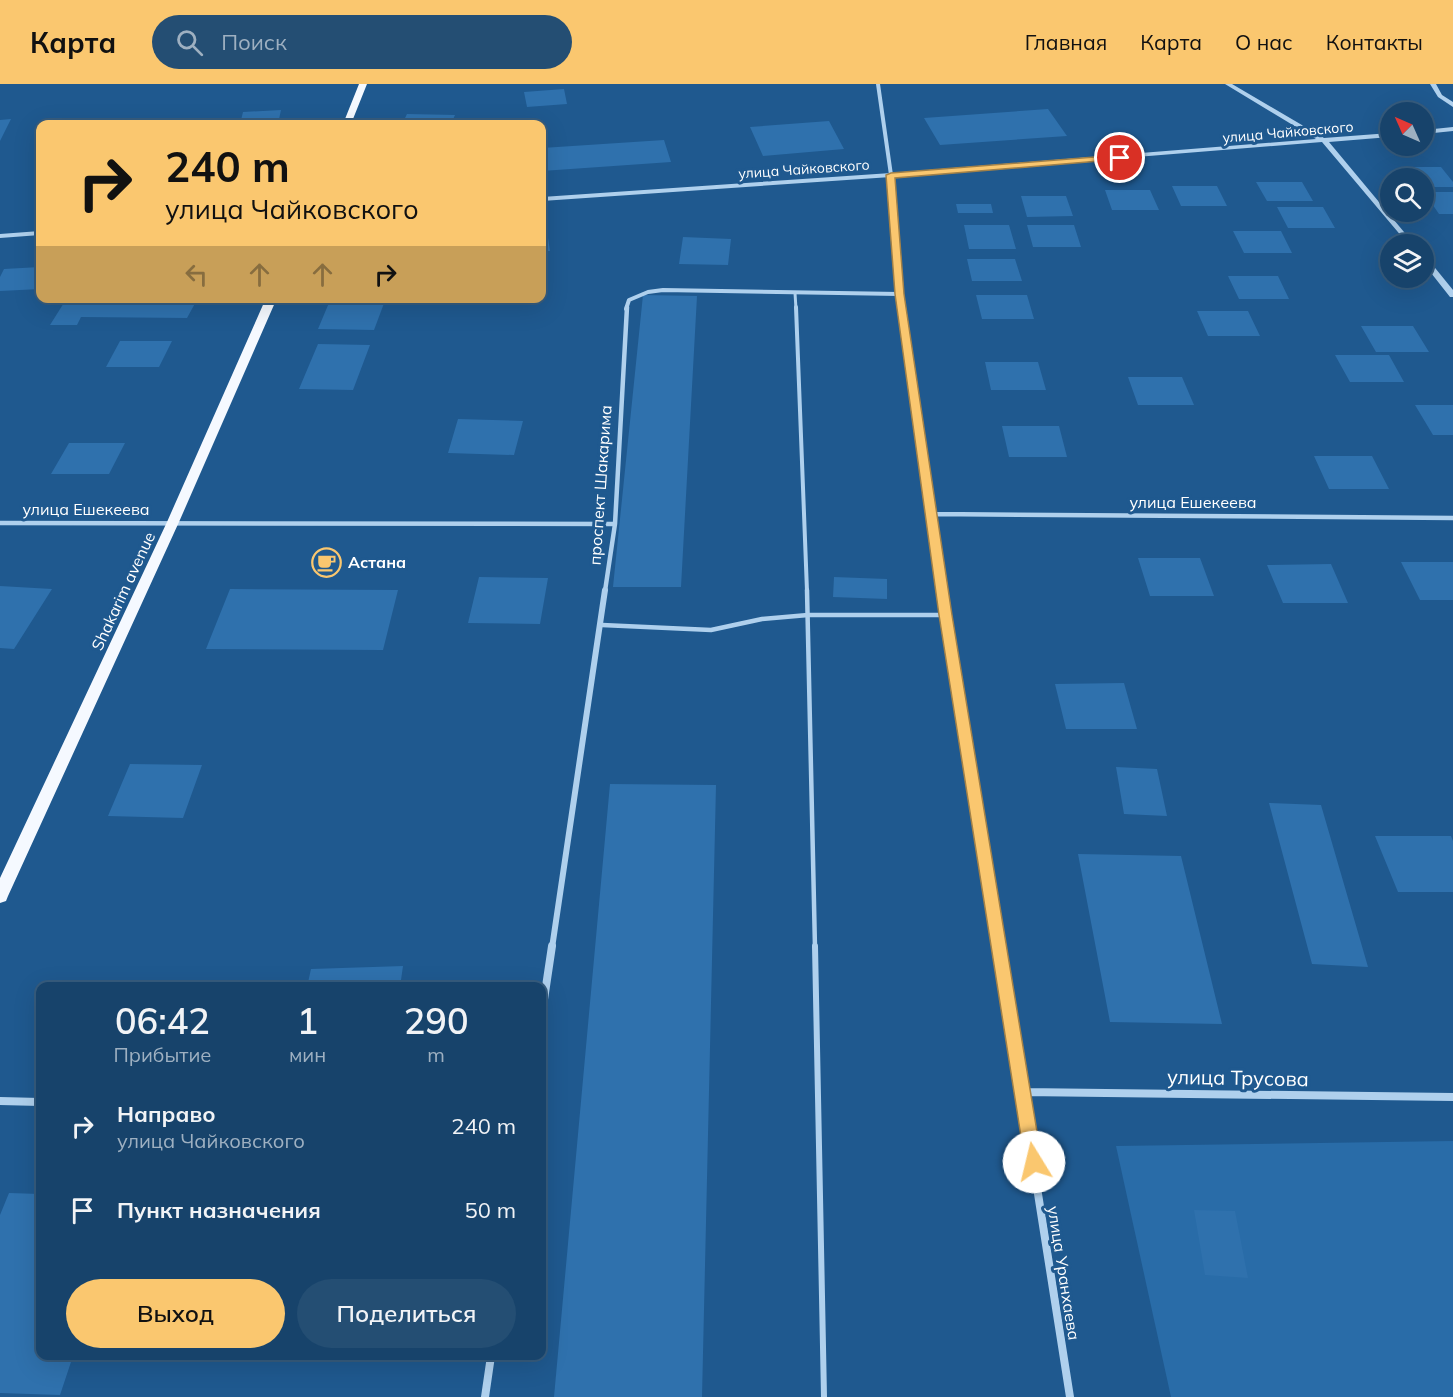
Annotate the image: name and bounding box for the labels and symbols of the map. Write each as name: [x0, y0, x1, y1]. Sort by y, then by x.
north arrow: [1380, 102, 1434, 156]
street label: улица Чайковского: [1222, 117, 1354, 147]
pin: [1094, 132, 1145, 183]
street label: улица Чайковского: [738, 155, 870, 183]
street label: проспект Шакарима: [584, 404, 616, 566]
street label: улица Ешекеева: [1129, 492, 1257, 512]
street label: улица Ешекеева: [22, 499, 150, 519]
street label: Shakarim avenue: [87, 529, 159, 653]
cafe icon: Астана: [311, 546, 343, 578]
place label: Астана: [348, 552, 406, 572]
street label: улица Трусова: [1167, 1064, 1309, 1091]
position arrow: [1002, 1130, 1066, 1194]
street label: улица Уранхаева: [1044, 1204, 1084, 1342]

